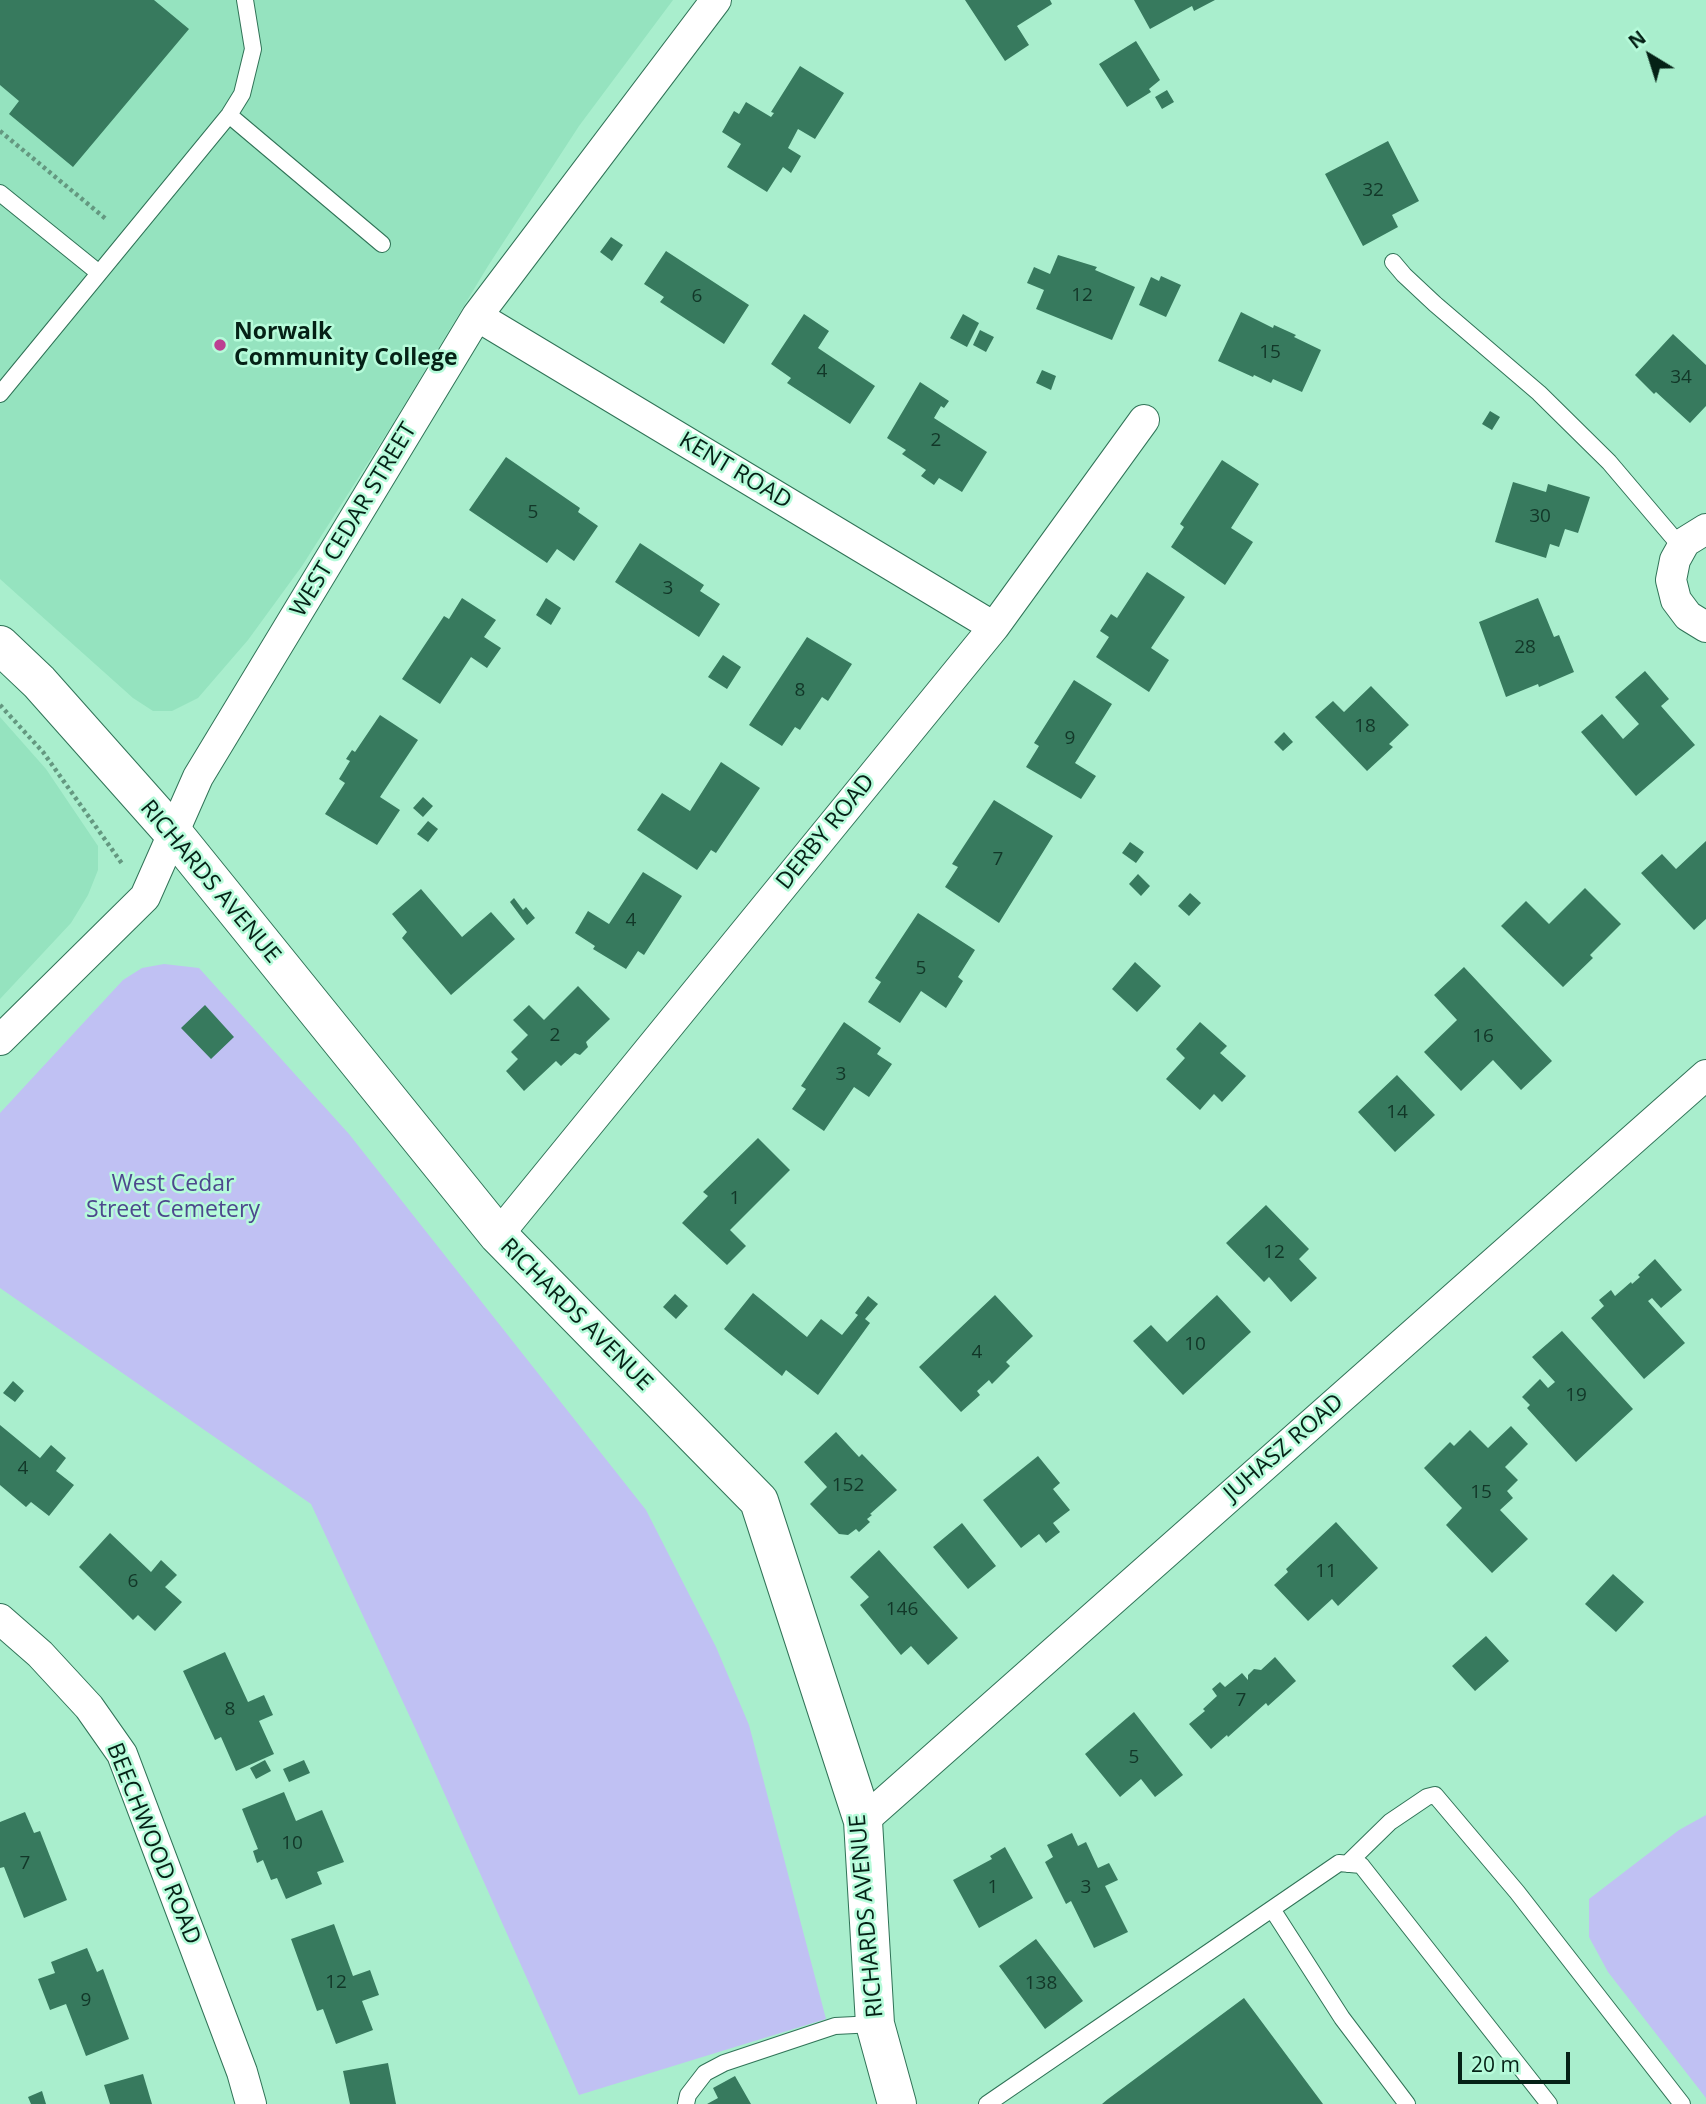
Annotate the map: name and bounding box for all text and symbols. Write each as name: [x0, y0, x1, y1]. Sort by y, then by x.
north arrow: [1615, 21, 1685, 91]
text: N: [1623, 24, 1651, 54]
house number: 32: [1362, 180, 1384, 202]
house number: 12: [1071, 285, 1093, 307]
house number: 6: [692, 286, 702, 308]
place label: Norwalk Community College: [234, 318, 457, 372]
marker: Norwalk Community College: [212, 337, 228, 353]
house number: 15: [1259, 342, 1281, 364]
house number: 4: [817, 361, 827, 383]
house number: 34: [1670, 367, 1692, 389]
street label: WEST CEDAR STREET: [285, 418, 423, 622]
street label: KENT ROAD: [674, 427, 796, 515]
house number: 2: [931, 430, 941, 452]
house number: 5: [528, 502, 538, 524]
house number: 30: [1529, 506, 1551, 528]
house number: 3: [663, 578, 673, 600]
house number: 28: [1514, 637, 1536, 659]
house number: 8: [795, 680, 805, 702]
house number: 18: [1354, 716, 1376, 738]
house number: 9: [1065, 728, 1075, 750]
street label: DERBY ROAD: [771, 769, 881, 895]
street label: RICHARDS AVENUE: [134, 795, 286, 969]
house number: 7: [993, 849, 1003, 871]
house number: 4: [626, 910, 636, 932]
house number: 5: [916, 958, 926, 980]
house number: 2: [550, 1025, 560, 1047]
house number: 16: [1472, 1026, 1494, 1048]
house number: 3: [836, 1064, 846, 1086]
house number: 14: [1386, 1102, 1408, 1124]
park label: West Cedar Street Cemetery: [86, 1170, 260, 1224]
house number: 1: [730, 1188, 740, 1210]
street label: RICHARDS AVENUE: [494, 1233, 658, 1397]
house number: 12: [1263, 1242, 1285, 1264]
house number: 10: [1184, 1334, 1206, 1356]
house number: 4: [972, 1342, 982, 1364]
house number: 19: [1565, 1385, 1587, 1407]
street label: JUHASZ ROAD: [1219, 1389, 1349, 1507]
house number: 4: [18, 1458, 28, 1480]
house number: 152: [832, 1475, 864, 1497]
house number: 15: [1470, 1482, 1492, 1504]
house number: 11: [1315, 1561, 1337, 1583]
house number: 6: [128, 1571, 138, 1593]
house number: 146: [886, 1599, 918, 1621]
house number: 7: [1236, 1690, 1246, 1712]
house number: 8: [225, 1699, 235, 1721]
street label: BEECHWOOD ROAD: [100, 1739, 206, 1949]
house number: 5: [1129, 1747, 1139, 1769]
street label: RICHARDS AVENUE: [844, 1813, 890, 2019]
house number: 10: [281, 1833, 303, 1855]
house number: 7: [20, 1853, 30, 1875]
house number: 1: [988, 1877, 998, 1899]
house number: 3: [1081, 1877, 1091, 1899]
house number: 12: [325, 1972, 347, 1994]
house number: 138: [1025, 1973, 1057, 1995]
house number: 9: [81, 1990, 91, 2012]
scale bar: [1461, 2038, 1573, 2082]
text: 20 m: [1471, 2050, 1520, 2078]

